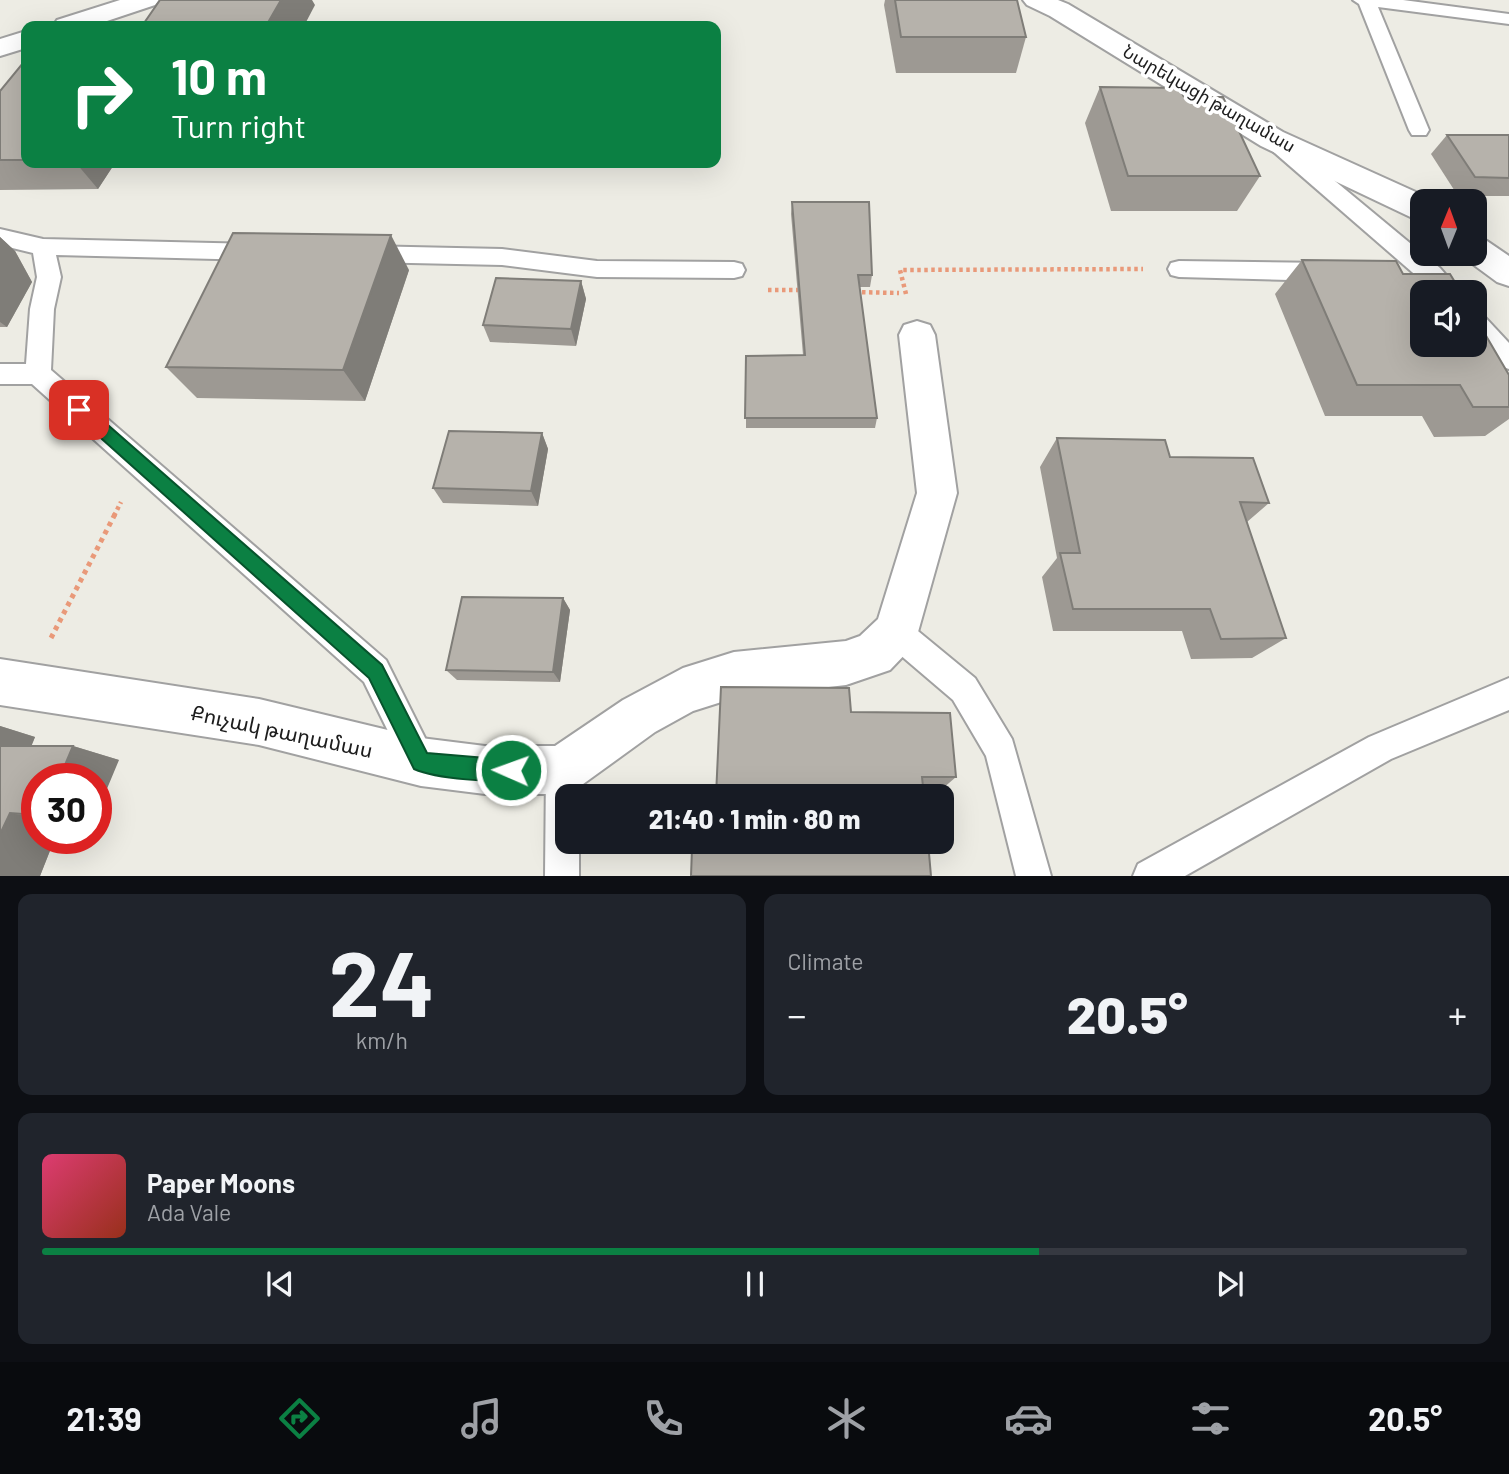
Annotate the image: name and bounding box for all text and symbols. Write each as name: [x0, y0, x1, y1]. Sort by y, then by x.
street label: Նարեկացի թաղամաս: [1119, 40, 1300, 157]
text: 10 m: [171, 46, 267, 105]
icon: right: [56, 49, 147, 140]
text: Turn right: [171, 106, 306, 144]
north arrow: [1410, 189, 1488, 266]
map controls: [1410, 189, 1487, 357]
button: sound: [1410, 280, 1487, 357]
pin: [49, 380, 109, 440]
icon: arrive: [60, 391, 98, 429]
street label: Քուչակ թաղամաս: [189, 699, 375, 763]
position arrow: [474, 733, 548, 807]
speed limit sign: 30: [21, 763, 112, 854]
text: 21:40 · 1 min · 80 m: [649, 803, 860, 834]
text: 24: [329, 926, 435, 1035]
text: Climate: [788, 947, 864, 975]
text: 20.5°: [1067, 982, 1188, 1044]
text: −: [788, 991, 807, 1037]
text: +: [1448, 991, 1467, 1037]
text: km/h: [356, 1026, 408, 1054]
text: Paper Moons: [147, 1167, 295, 1198]
text: Ada Vale: [147, 1198, 231, 1226]
icon: previous: [261, 1265, 299, 1303]
icon: pause: [736, 1265, 774, 1303]
icon: next: [1211, 1265, 1249, 1303]
icon: directions: [275, 1394, 324, 1443]
icon: music: [457, 1394, 506, 1443]
icon: phone: [639, 1394, 688, 1443]
icon: climate: [822, 1394, 871, 1443]
icon: car: [1004, 1394, 1053, 1443]
icon: filters: [1186, 1394, 1235, 1443]
text: 21:39: [67, 1399, 142, 1437]
text: 20.5°: [1368, 1399, 1442, 1437]

